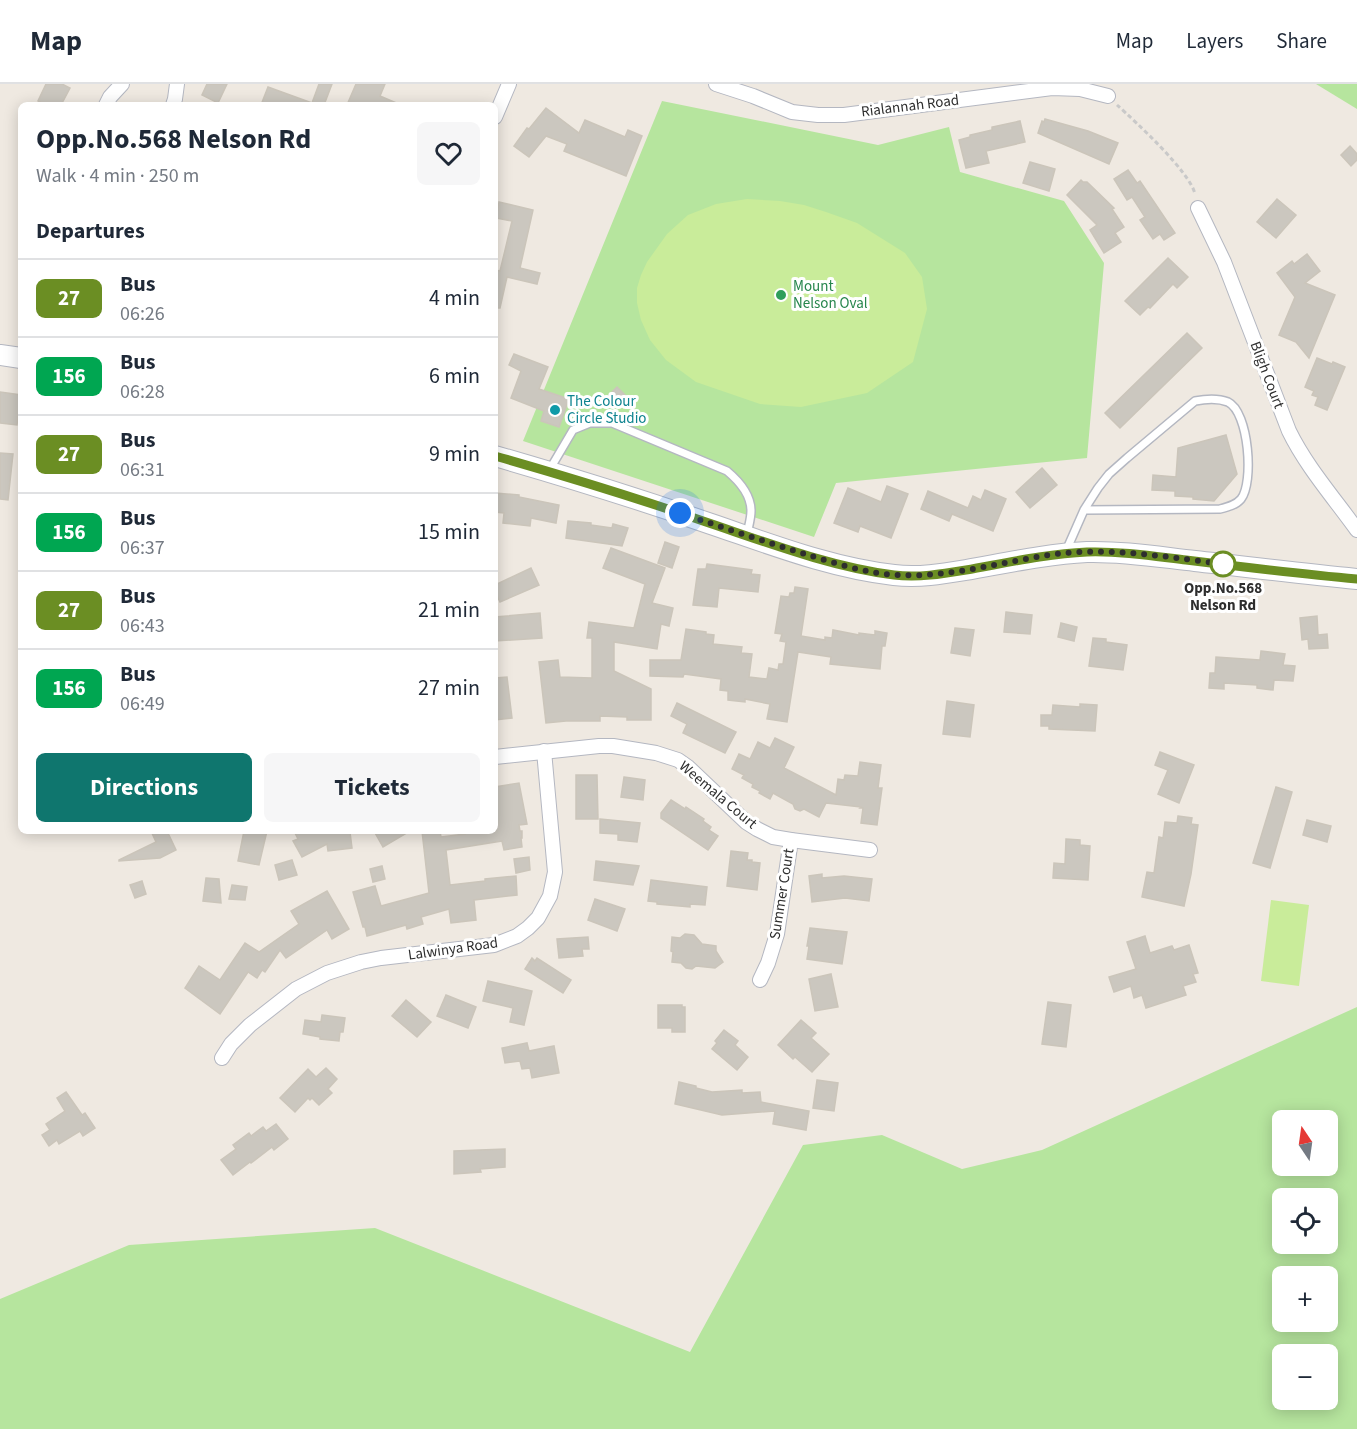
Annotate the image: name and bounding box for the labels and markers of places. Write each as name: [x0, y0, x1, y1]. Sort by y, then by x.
place label: Mount Nelson Oval: [793, 276, 868, 314]
marker: Mount Nelson Oval: [774, 288, 788, 302]
place label: The Colour Circle Studio: [567, 391, 646, 429]
marker: The Colour Circle Studio: [548, 403, 562, 417]
marker: Opp.No.568 Nelson Rd: [1210, 551, 1236, 577]
place label: Opp.No.568 Nelson Rd: [1184, 578, 1262, 616]

